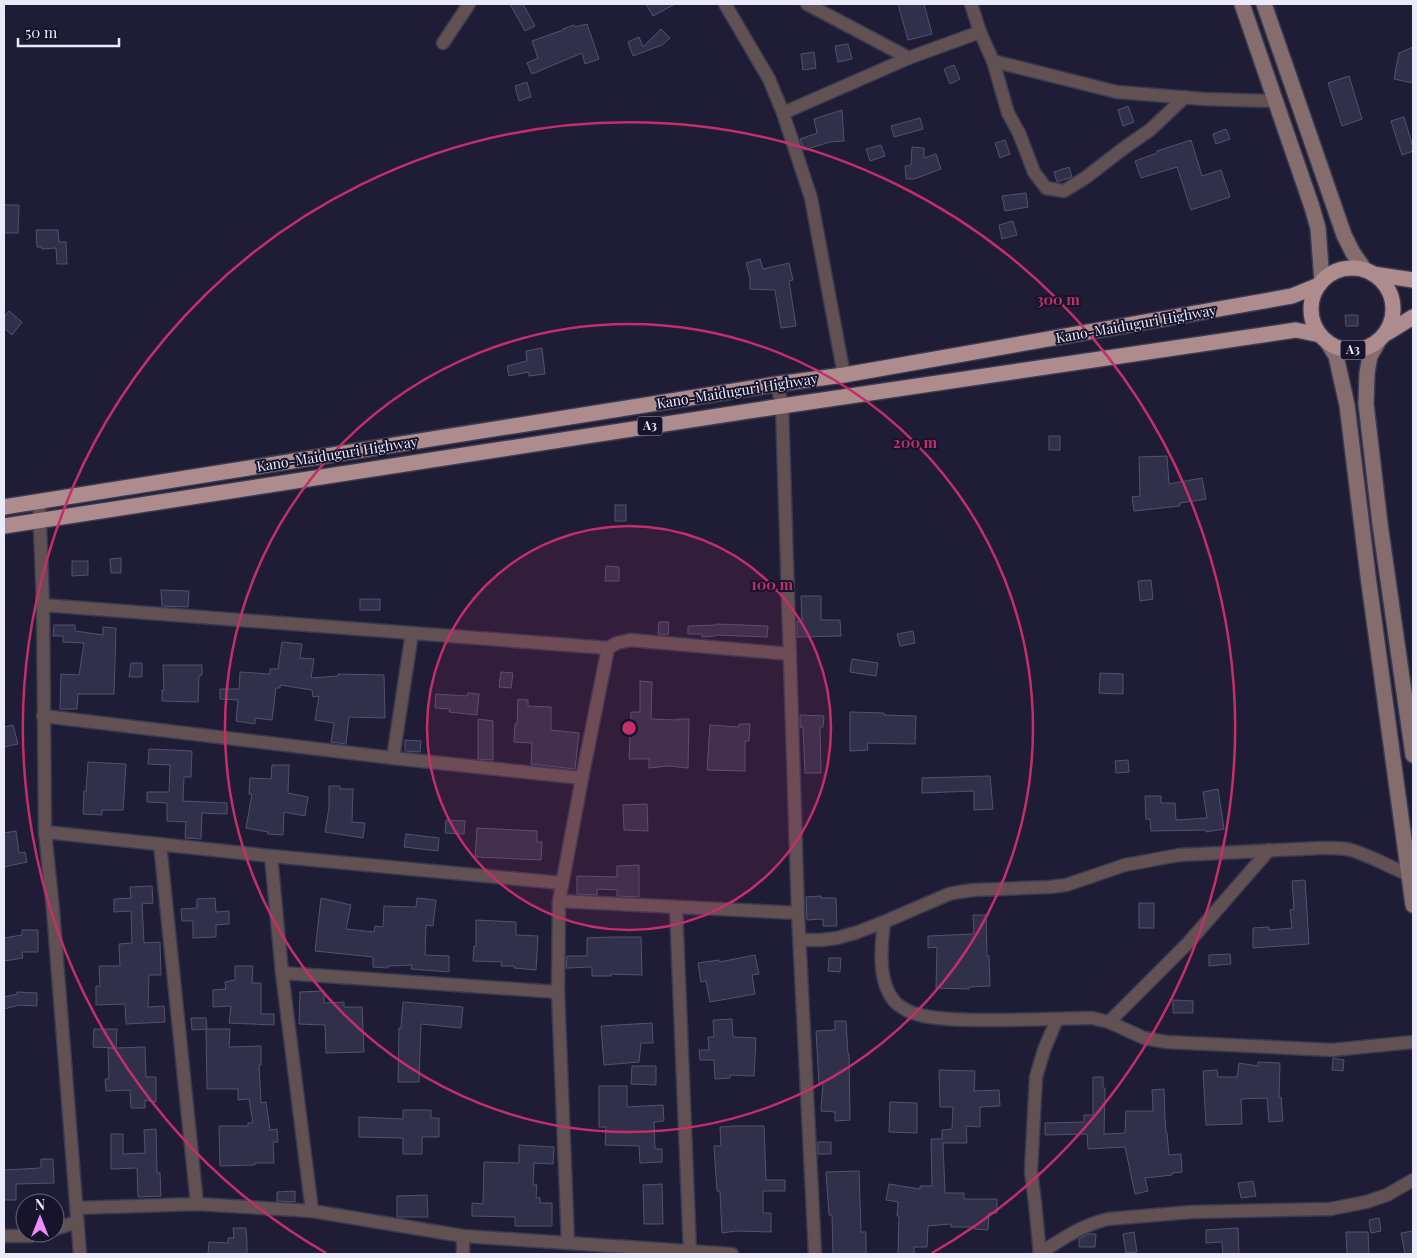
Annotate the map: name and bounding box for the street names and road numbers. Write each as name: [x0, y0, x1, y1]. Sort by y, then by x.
street label: Kano-Maiduguri Highway: [1054, 300, 1218, 347]
road number: A3: [1340, 340, 1366, 360]
street label: Kano-Maiduguri Highway: [655, 368, 819, 413]
road number: A3: [638, 416, 662, 436]
street label: Kano-Maiduguri Highway: [255, 431, 419, 476]

